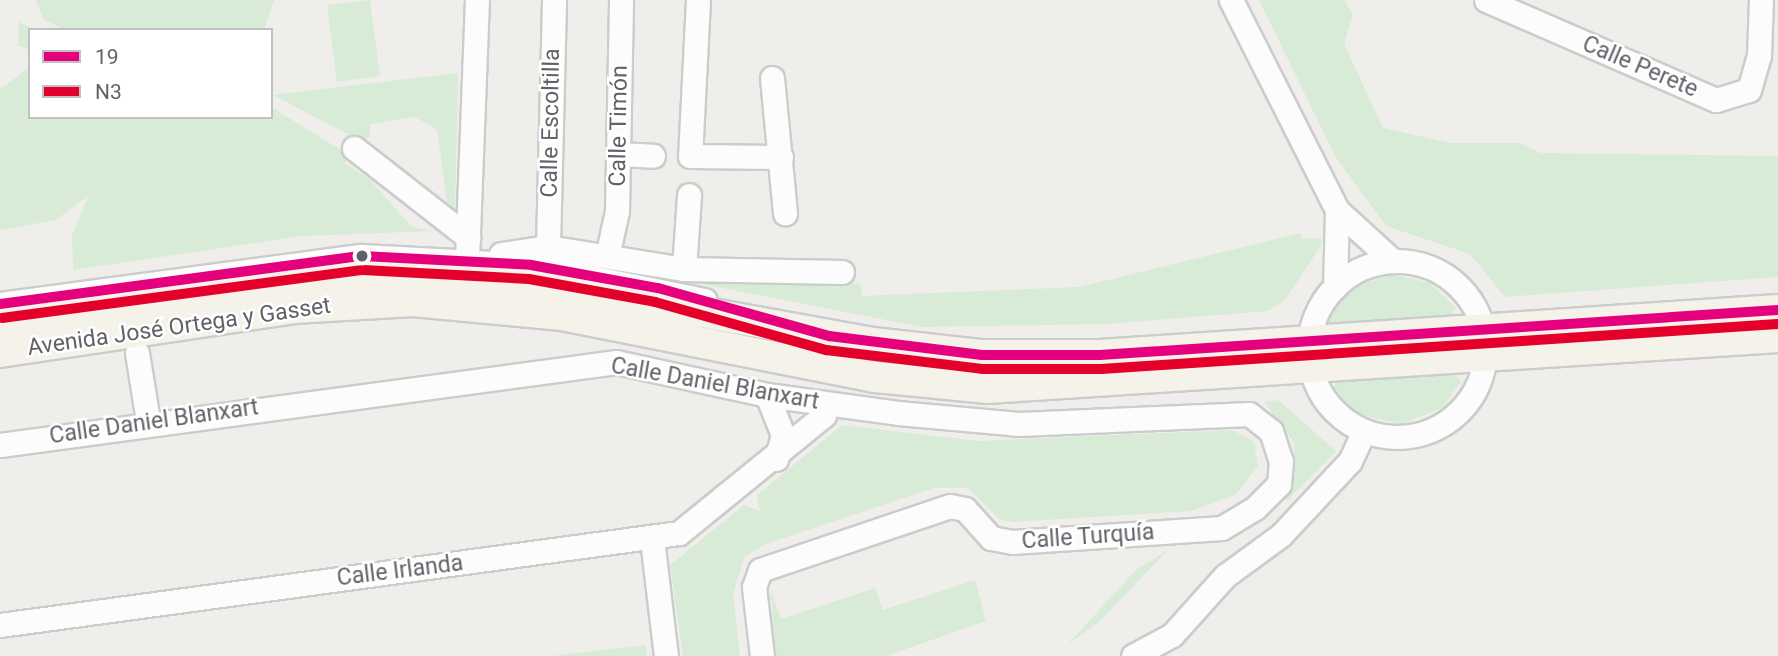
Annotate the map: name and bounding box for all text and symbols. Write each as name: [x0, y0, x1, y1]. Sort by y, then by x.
legend: [28, 28, 273, 119]
street label: Calle Perete: [1578, 30, 1702, 104]
text: 19: [95, 45, 119, 69]
street label: Calle Escoltilla: [536, 48, 566, 198]
street label: Calle Timón: [604, 65, 634, 187]
text: N3: [95, 80, 122, 104]
unlabelled marker: [355, 249, 369, 263]
street label: Avenida José Ortega y Gasset: [26, 292, 332, 362]
street label: Calle Daniel Blanxart: [609, 352, 821, 416]
street label: Calle Daniel Blanxart: [48, 394, 260, 450]
street label: Calle Turquía: [1020, 519, 1156, 555]
street label: Calle Irlanda: [335, 550, 465, 592]

